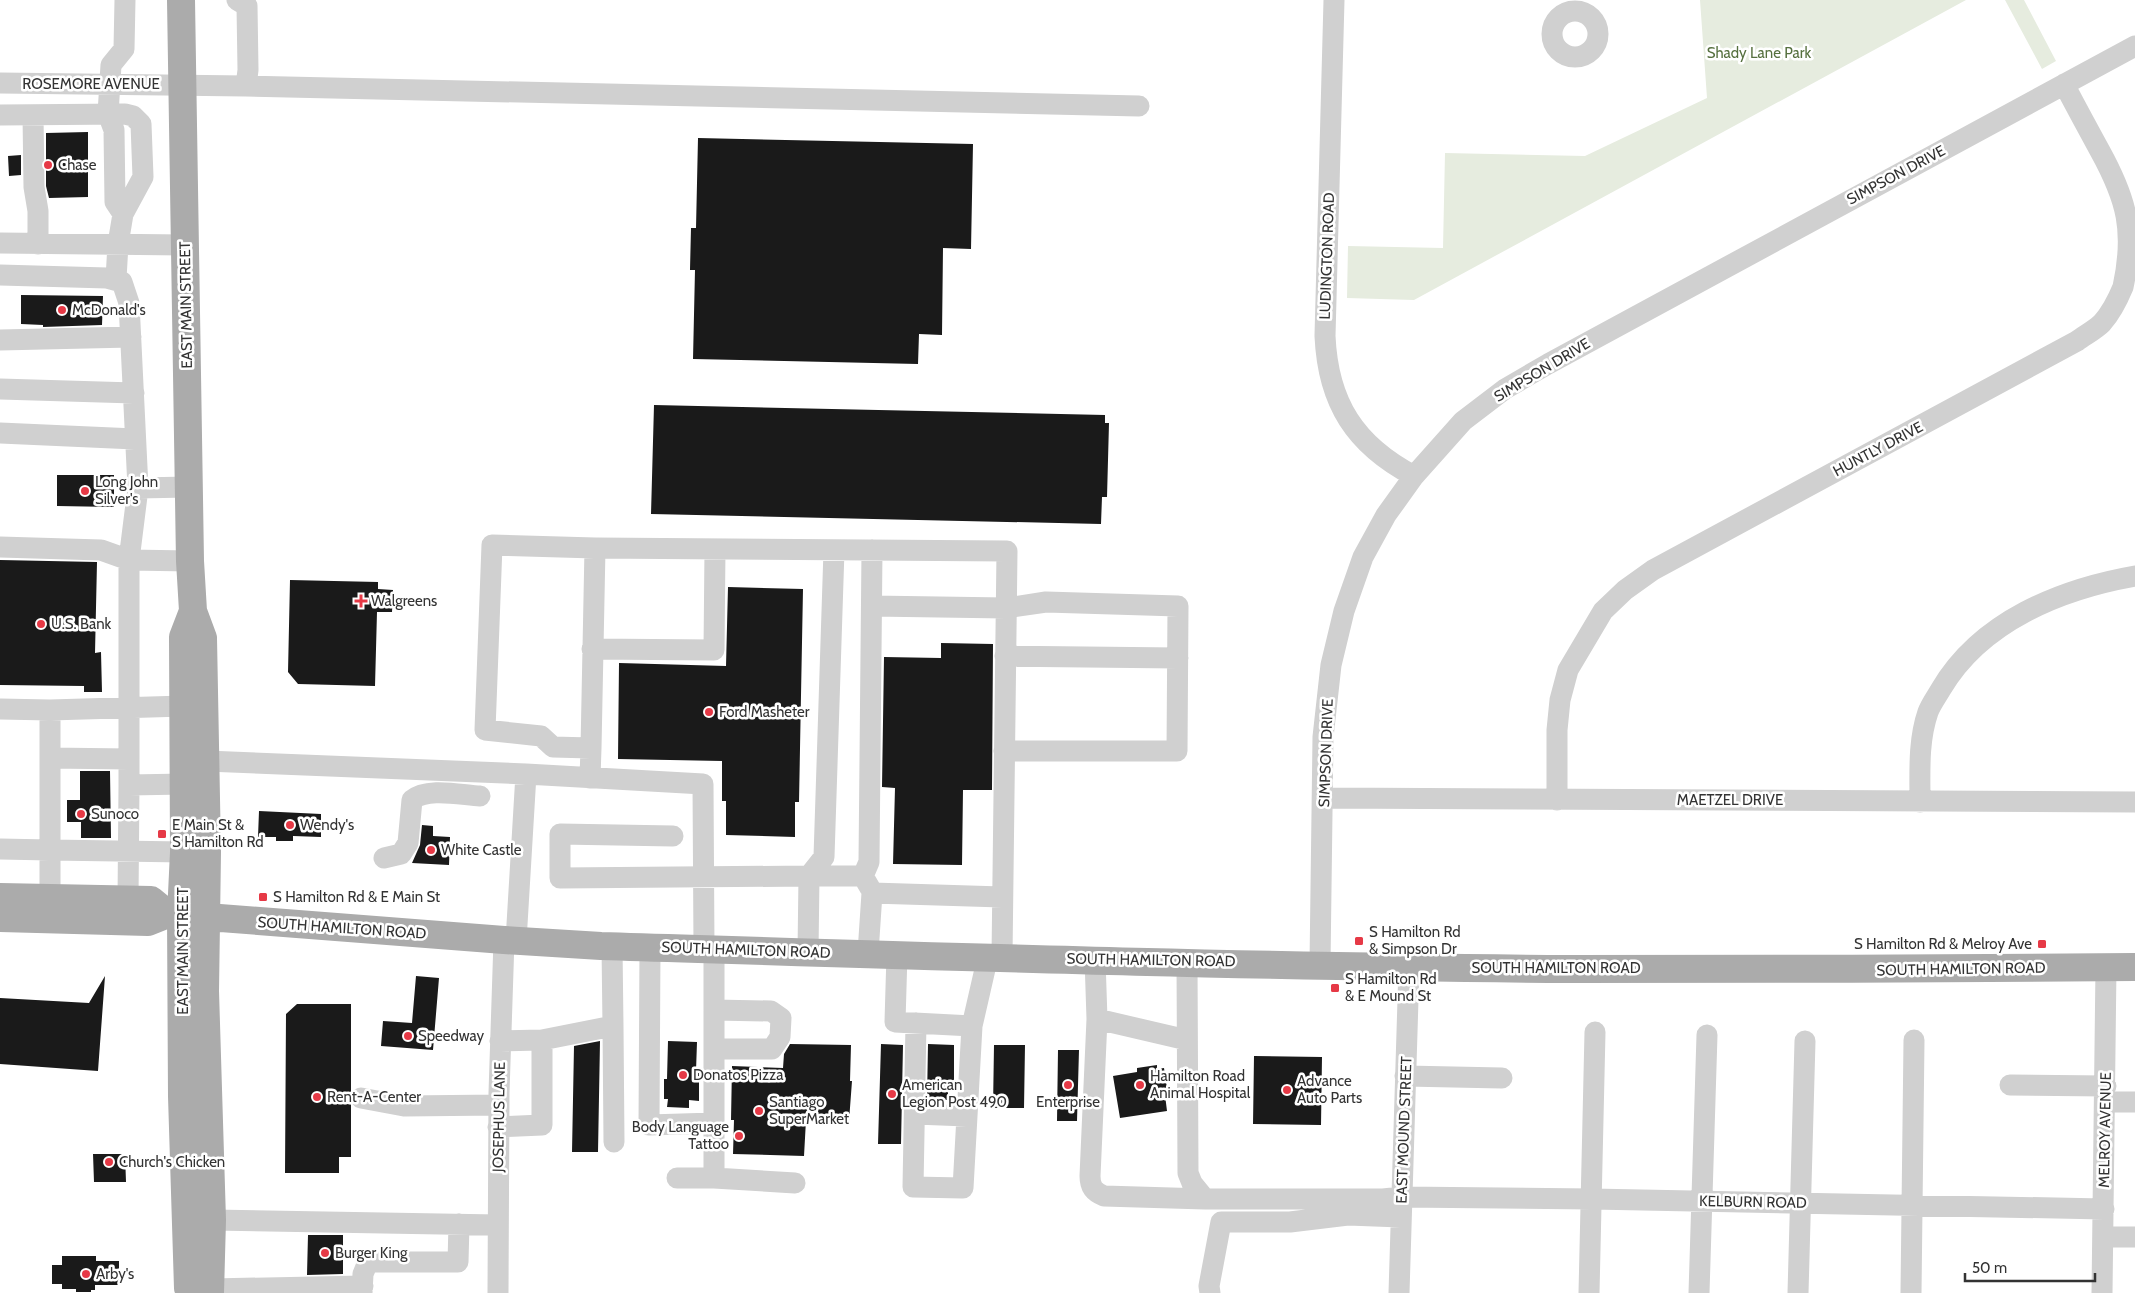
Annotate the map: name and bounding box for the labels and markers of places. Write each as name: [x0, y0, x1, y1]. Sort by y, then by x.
place label: Chase: [58, 156, 97, 174]
marker: Chase: [42, 159, 54, 171]
place label: McDonald's: [72, 301, 146, 319]
marker: McDonald's: [56, 304, 68, 316]
place label: Long John Silver's: [95, 473, 158, 508]
marker: Long John Silver's: [79, 485, 91, 497]
place label: Walgreens: [371, 592, 437, 610]
marker: Walgreens: [355, 595, 367, 607]
place label: U.S. Bank: [51, 615, 112, 633]
marker: U.S. Bank: [35, 618, 47, 630]
place label: Ford Masheter: [719, 703, 810, 721]
marker: Ford Masheter: [703, 706, 715, 718]
place label: Sunoco: [91, 805, 139, 823]
marker: Sunoco: [75, 808, 87, 820]
place label: E Main St & S Hamilton Rd: [172, 816, 264, 851]
place label: Wendy's: [300, 816, 354, 834]
marker: Wendy's: [284, 819, 296, 831]
marker: E Main St & S Hamilton Rd: [156, 828, 168, 840]
place label: White Castle: [441, 841, 522, 859]
marker: White Castle: [425, 844, 437, 856]
place label: S Hamilton Rd & E Main St: [273, 888, 440, 906]
marker: S Hamilton Rd & E Main St: [257, 891, 269, 903]
place label: S Hamilton Rd & Simpson Dr: [1369, 923, 1461, 958]
marker: S Hamilton Rd & Simpson Dr: [1353, 935, 1365, 947]
place label: S Hamilton Rd & Melroy Ave: [1854, 935, 2032, 953]
marker: S Hamilton Rd & Melroy Ave: [2036, 938, 2048, 950]
place label: S Hamilton Rd & E Mound St: [1345, 970, 1437, 1005]
marker: S Hamilton Rd & E Mound St: [1329, 982, 1341, 994]
place label: Speedway: [418, 1027, 484, 1045]
marker: Speedway: [402, 1030, 414, 1042]
place label: Donatos Pizza: [693, 1066, 784, 1084]
place label: Hamilton Road Animal Hospital: [1150, 1067, 1251, 1102]
marker: Donatos Pizza: [677, 1069, 689, 1081]
place label: Advance Auto Parts: [1297, 1072, 1362, 1107]
place label: American Legion Post 490: [902, 1076, 1007, 1111]
marker: Enterprise: [1062, 1079, 1074, 1091]
marker: Hamilton Road Animal Hospital: [1134, 1079, 1146, 1091]
marker: Advance Auto Parts: [1281, 1084, 1293, 1096]
place label: Rent-A-Center: [327, 1088, 421, 1106]
marker: American Legion Post 490: [886, 1088, 898, 1100]
marker: Rent-A-Center: [311, 1091, 323, 1103]
place label: Santiago SuperMarket: [769, 1093, 849, 1128]
place label: Enterprise: [1036, 1093, 1100, 1111]
marker: Santiago SuperMarket: [753, 1105, 765, 1117]
place label: Body Language Tattoo: [632, 1118, 729, 1153]
marker: Body Language Tattoo: [733, 1130, 745, 1142]
place label: Church's Chicken: [119, 1153, 225, 1171]
marker: Church's Chicken: [103, 1156, 115, 1168]
place label: Burger King: [335, 1244, 408, 1262]
marker: Burger King: [319, 1247, 331, 1259]
place label: Arby's: [96, 1265, 134, 1283]
marker: Arby's: [80, 1268, 92, 1280]

